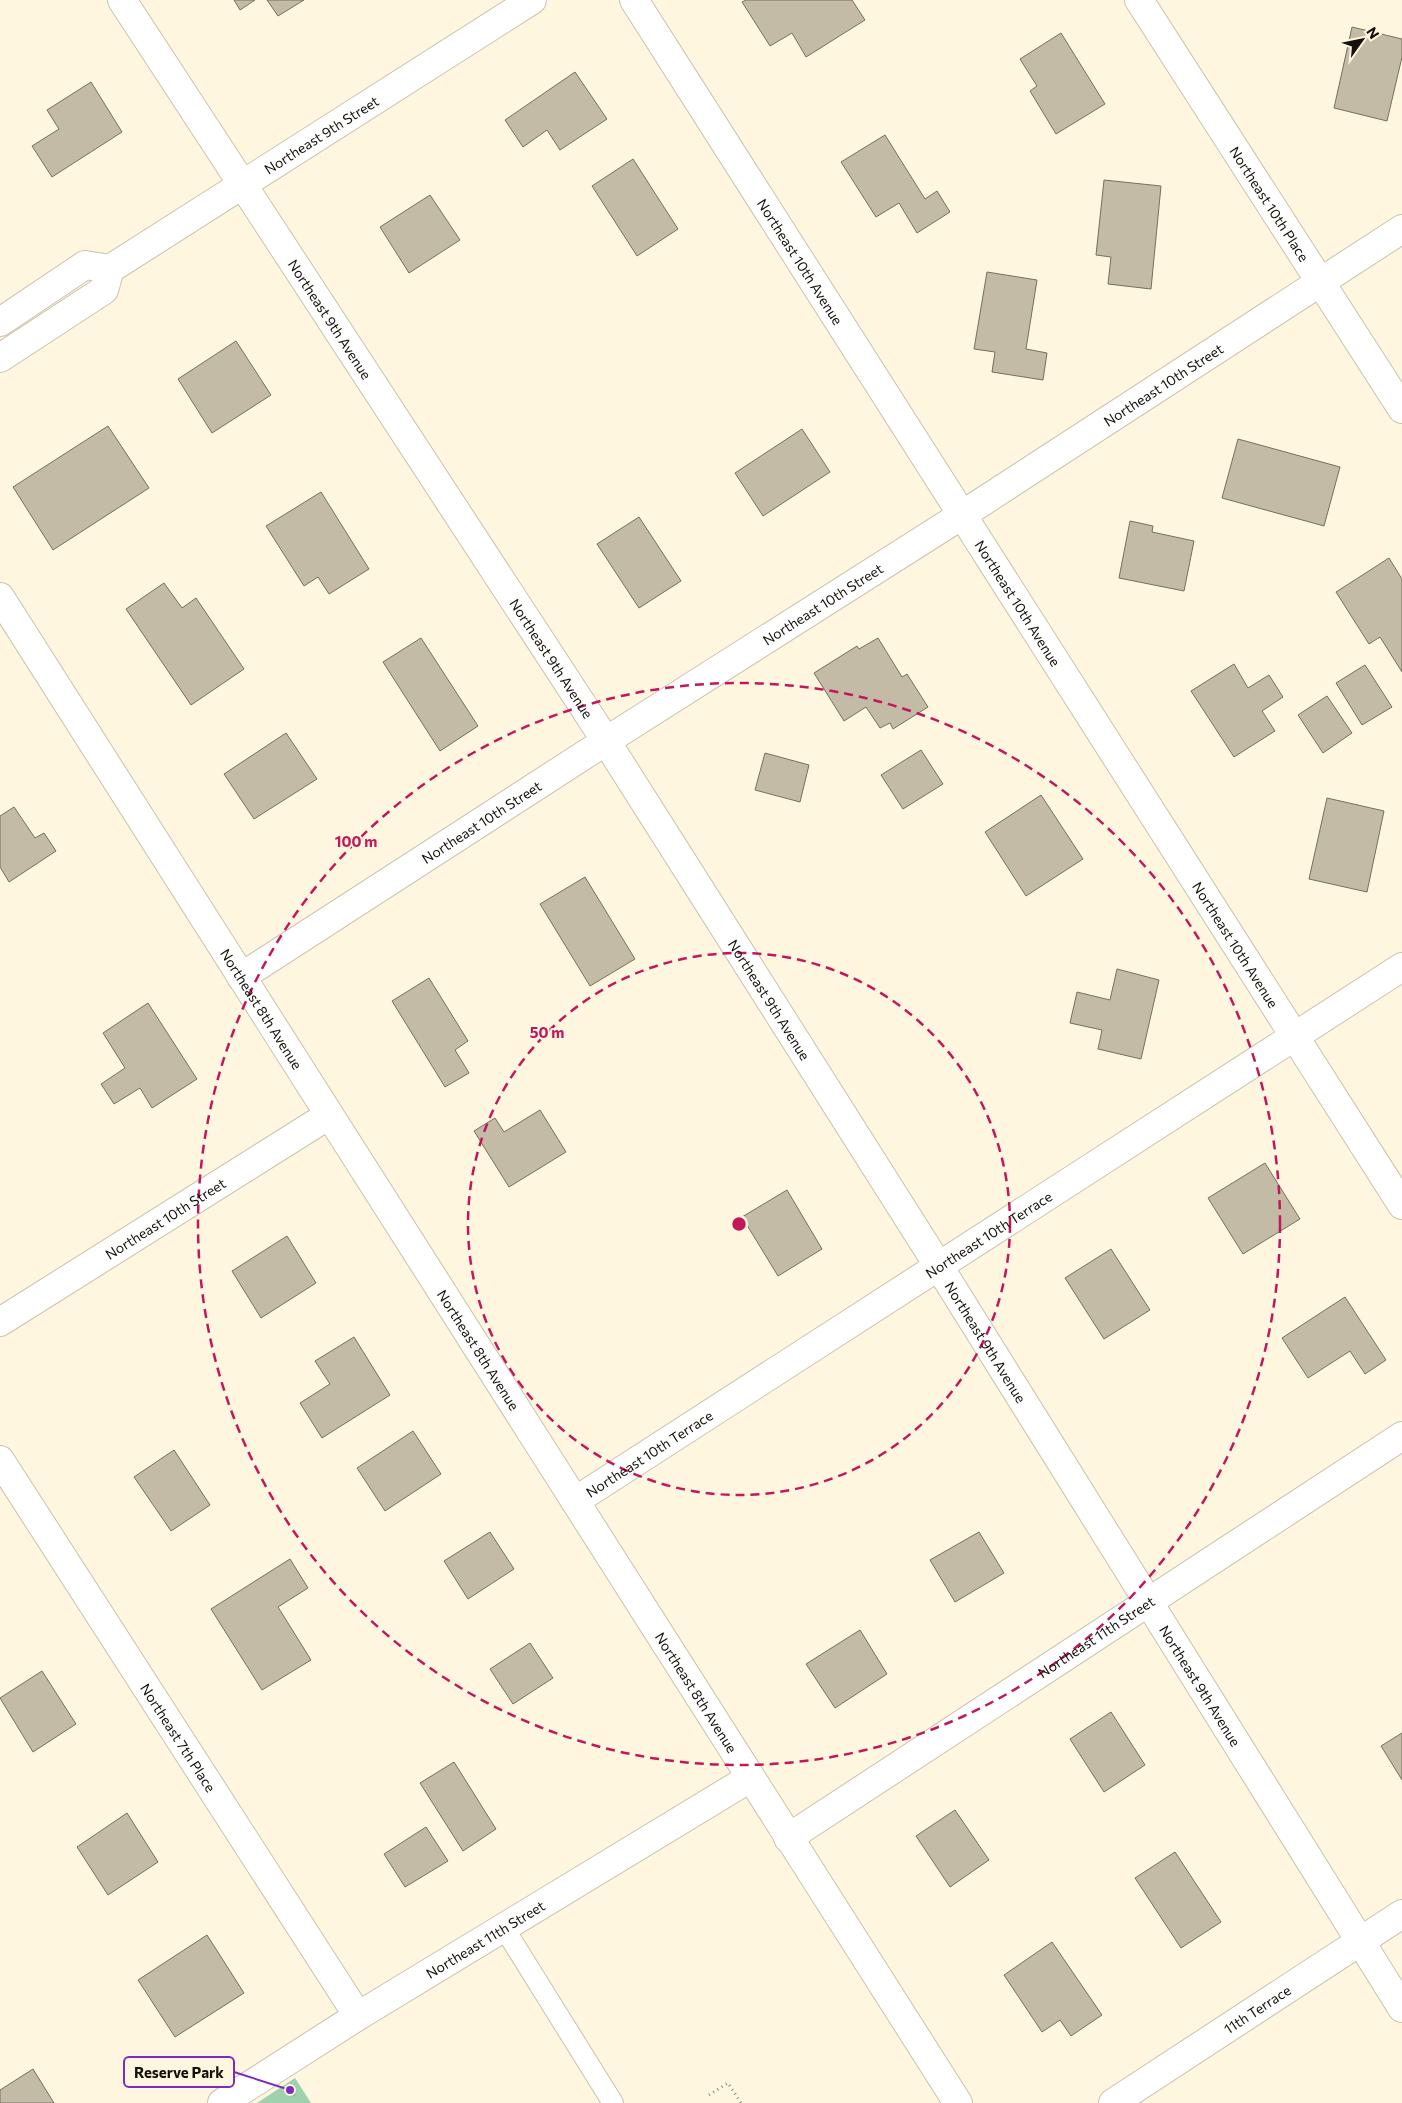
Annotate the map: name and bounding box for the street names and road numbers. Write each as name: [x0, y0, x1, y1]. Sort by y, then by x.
street label: Northeast 9th Street: [261, 92, 382, 177]
street label: Northeast 10th Place: [1227, 143, 1313, 264]
street label: Northeast 10th Avenue: [754, 195, 847, 328]
street label: Northeast 9th Avenue: [285, 256, 376, 382]
street label: Northeast 10th Street: [1100, 339, 1226, 429]
street label: Northeast 10th Avenue: [972, 537, 1065, 669]
street label: Northeast 10th Street: [759, 559, 886, 648]
street label: Northeast 9th Avenue: [507, 595, 597, 721]
street label: Northeast 10th Street: [418, 777, 544, 867]
street label: Northeast 10th Avenue: [1190, 878, 1282, 1011]
street label: Northeast 9th Avenue: [725, 936, 814, 1063]
street label: Northeast 8th Avenue: [217, 945, 307, 1072]
street label: Northeast 10th Street: [102, 1174, 229, 1262]
street label: Northeast 10th Terrace: [922, 1187, 1055, 1281]
street label: Northeast 9th Avenue: [942, 1278, 1030, 1406]
street label: Northeast 8th Avenue: [434, 1286, 523, 1413]
street label: Northeast 10th Terrace: [582, 1406, 715, 1500]
street label: Northeast 11th Street: [1034, 1592, 1158, 1681]
street label: Northeast 9th Avenue: [1156, 1622, 1245, 1749]
street label: Northeast 8th Avenue: [652, 1629, 741, 1756]
street label: Northeast 7th Place: [137, 1680, 220, 1795]
street label: Northeast 11th Street: [422, 1896, 548, 1981]
street label: 11th Terrace: [1220, 1981, 1294, 2037]

